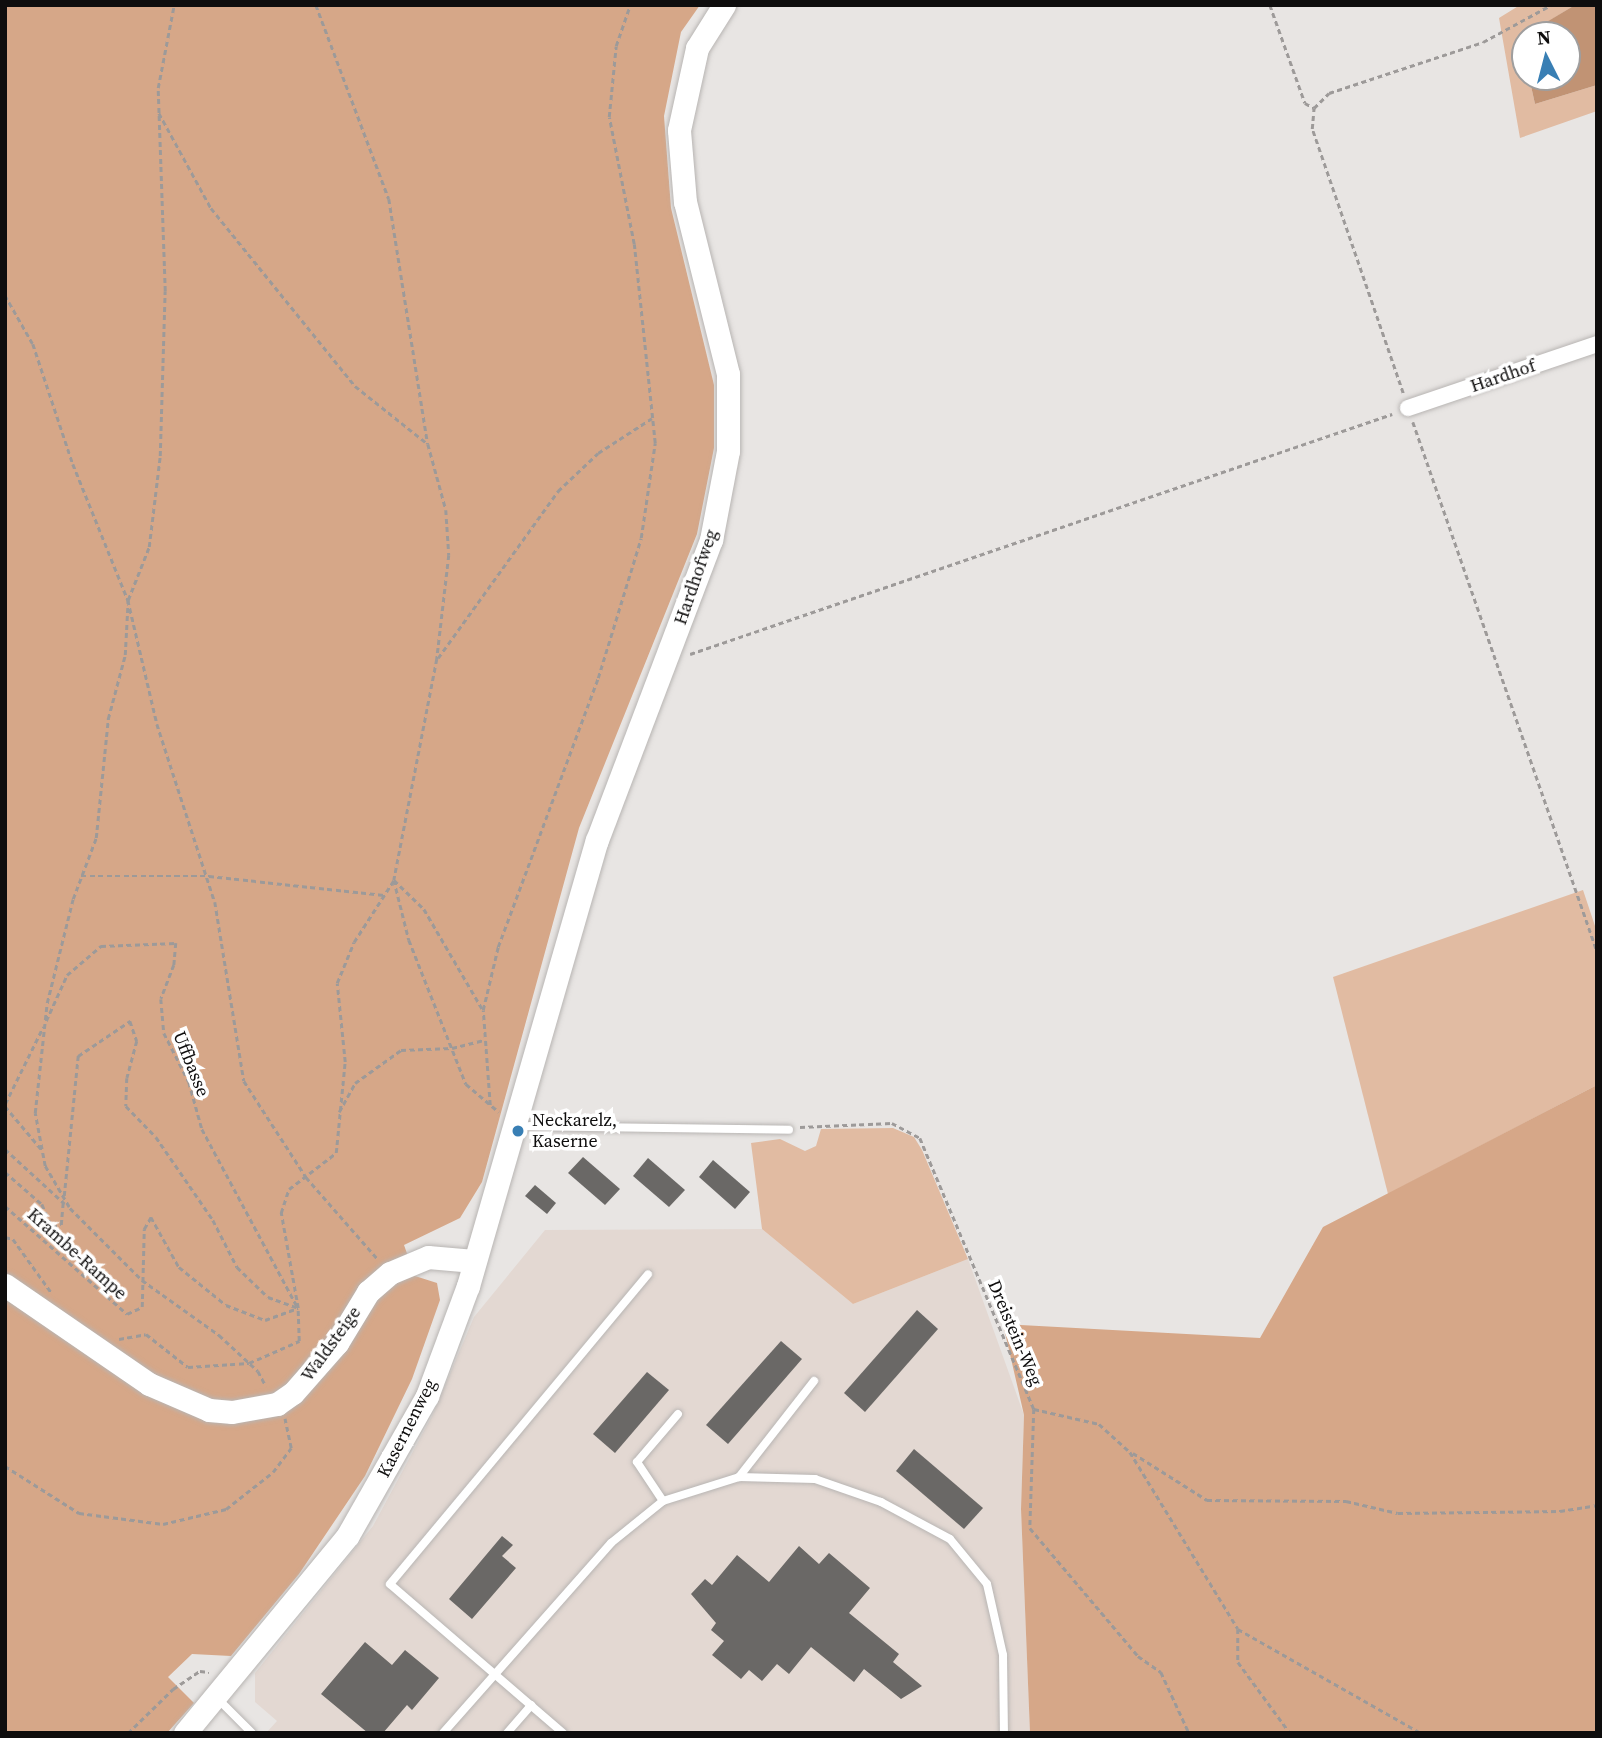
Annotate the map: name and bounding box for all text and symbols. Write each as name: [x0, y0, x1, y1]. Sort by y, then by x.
north arrow: [1511, 21, 1581, 91]
text: N: [1536, 23, 1552, 51]
street label: Hardhof: [1468, 355, 1538, 397]
street label: Hardhofweg: [670, 526, 722, 628]
street label: Uffbasse: [168, 1028, 214, 1100]
place label: Neckarelz, Kaserne: [532, 1110, 617, 1152]
marker: Neckarelz, Kaserne: [510, 1123, 526, 1139]
street label: Krambe-Rampe: [23, 1204, 131, 1304]
street label: Dreistein-Weg: [983, 1277, 1047, 1389]
street label: Waldsteige: [297, 1302, 365, 1386]
street label: Kasernenweg: [373, 1375, 441, 1481]

